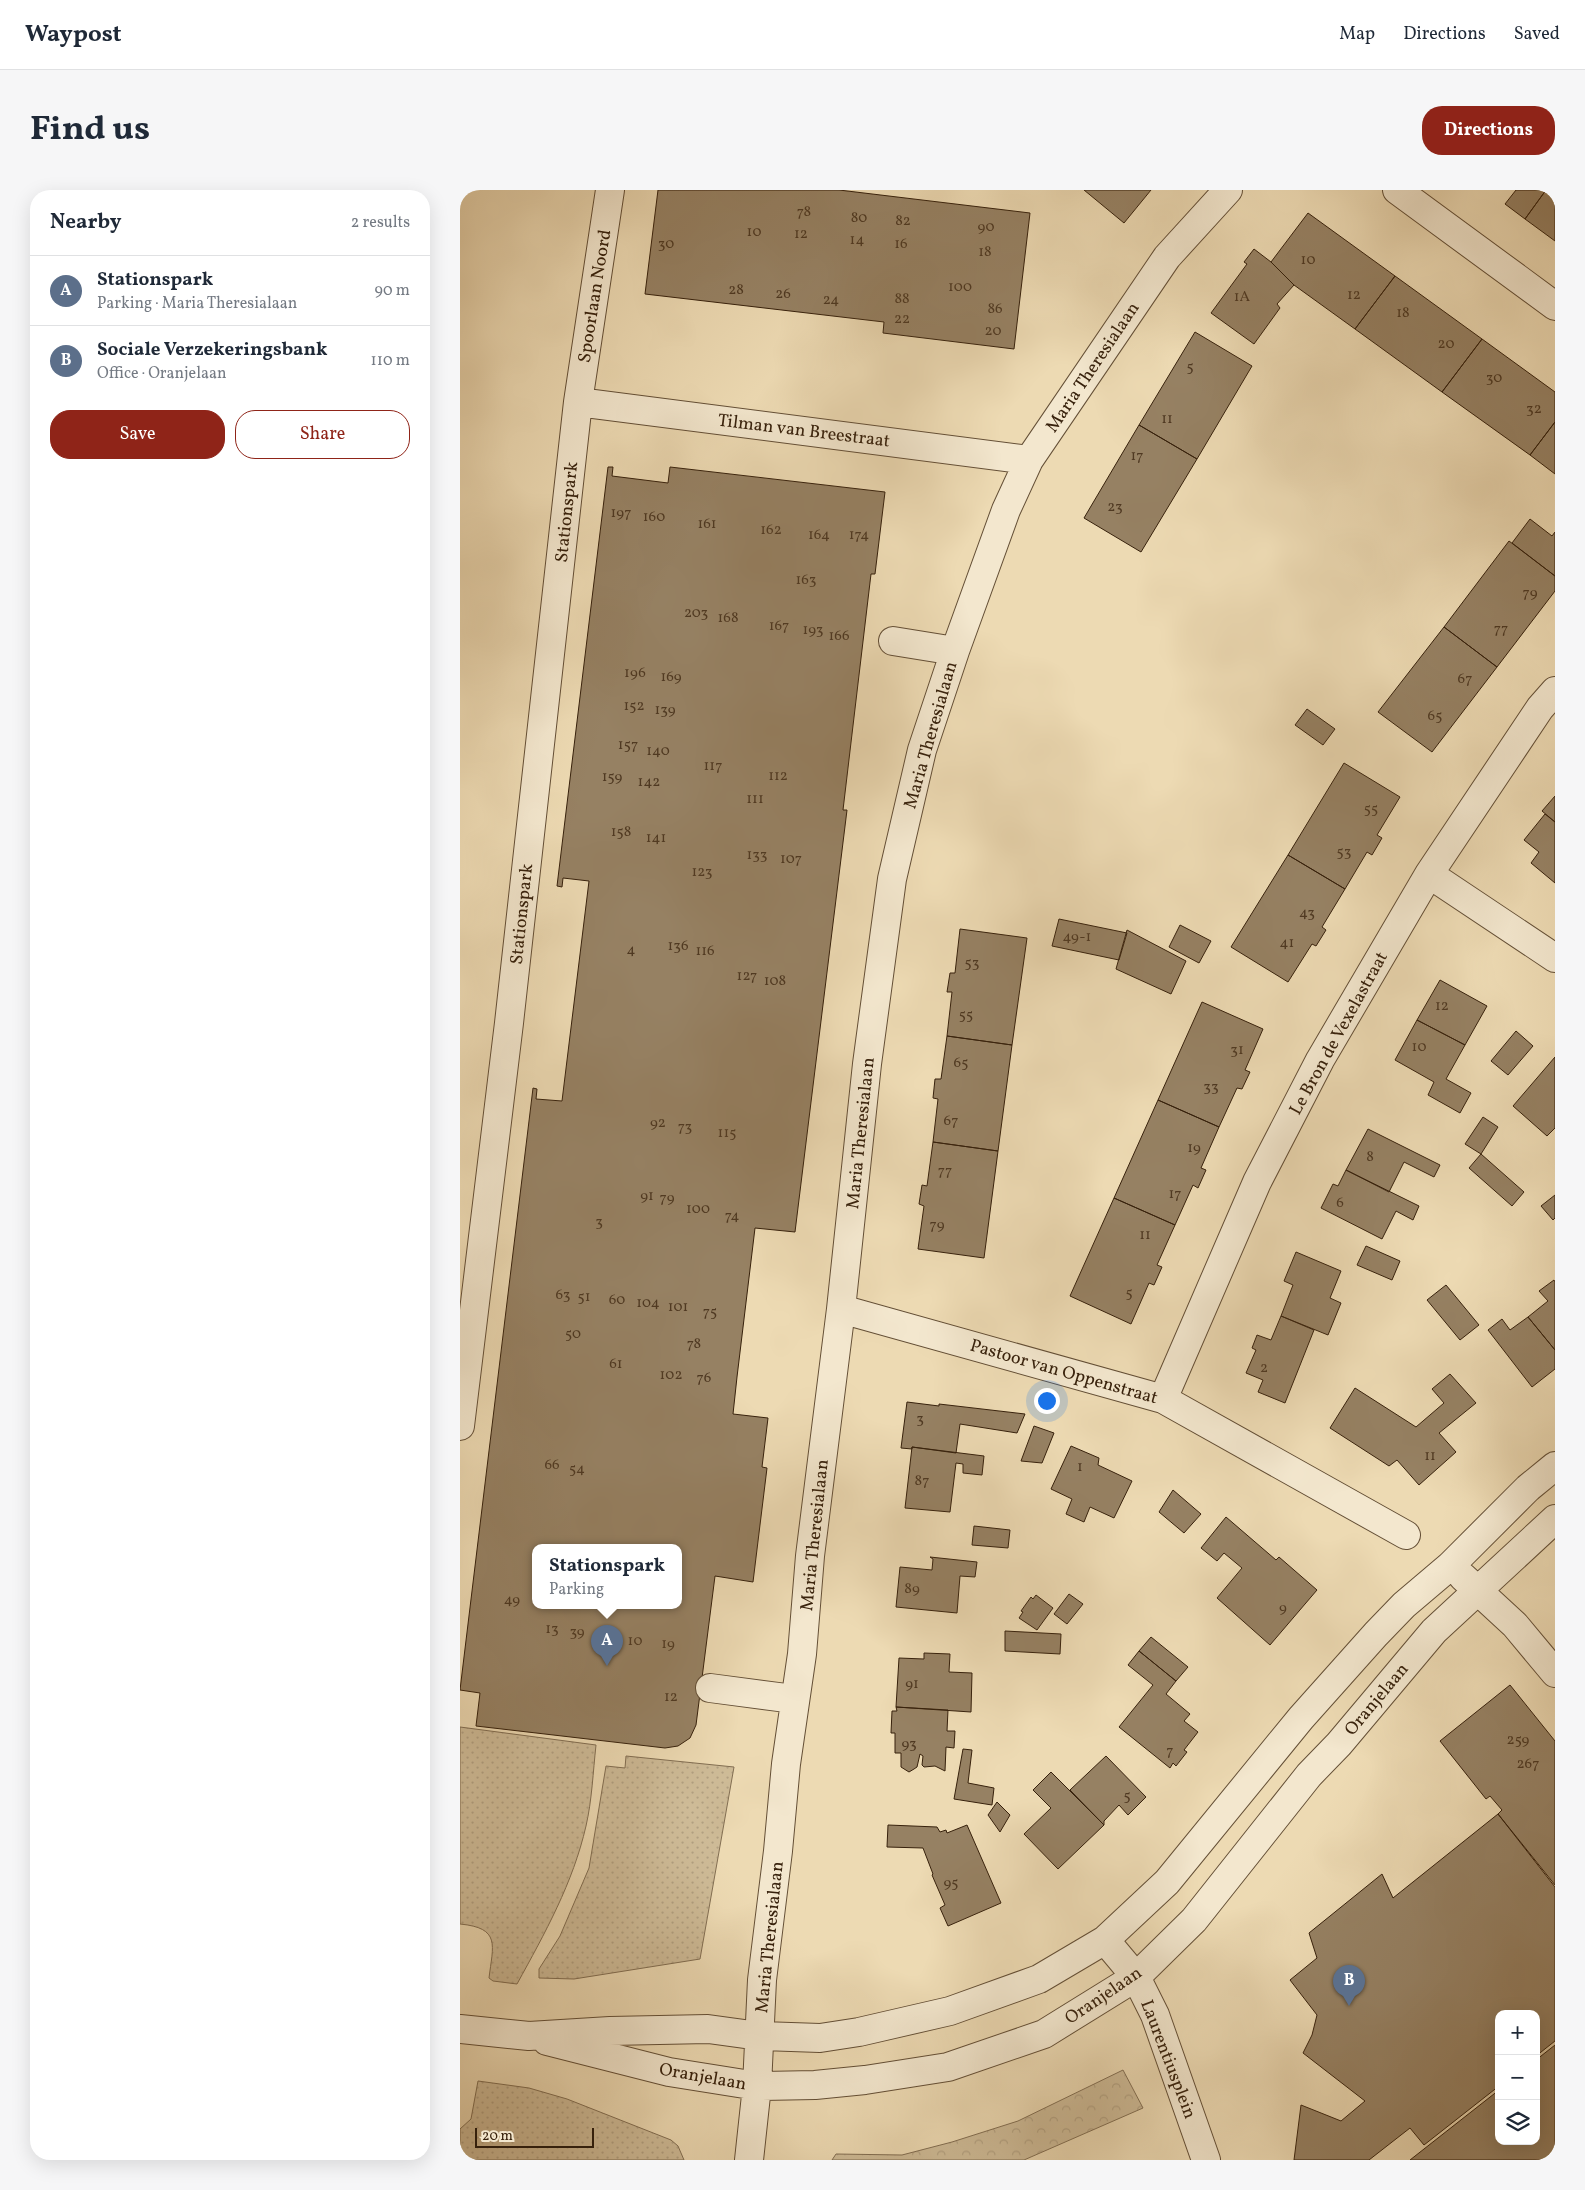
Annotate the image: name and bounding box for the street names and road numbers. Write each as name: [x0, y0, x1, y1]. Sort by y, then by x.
street label: Spoorlaan Noord: [573, 228, 618, 365]
street label: Maria Theresialaan: [1040, 297, 1146, 438]
street label: Tilman van Breestraat: [716, 409, 891, 454]
street label: Stationspark: [550, 460, 585, 564]
street label: Maria Theresialaan: [898, 659, 965, 812]
street label: Stationspark: [505, 862, 540, 966]
street label: Le Bron de Vexelastraat: [1284, 948, 1395, 1120]
street label: Maria Theresialaan: [841, 1056, 882, 1210]
street label: Pastoor van Oppenstraat: [967, 1334, 1160, 1411]
street label: Maria Theresialaan: [795, 1458, 836, 1612]
street label: Oranjelaan: [1339, 1658, 1415, 1742]
street label: Maria Theresialaan: [750, 1860, 791, 2014]
street label: Oranjelaan: [1060, 1961, 1148, 2031]
street label: Laurentiusplein: [1133, 1996, 1202, 2123]
street label: Oranjelaan: [657, 2058, 749, 2097]

